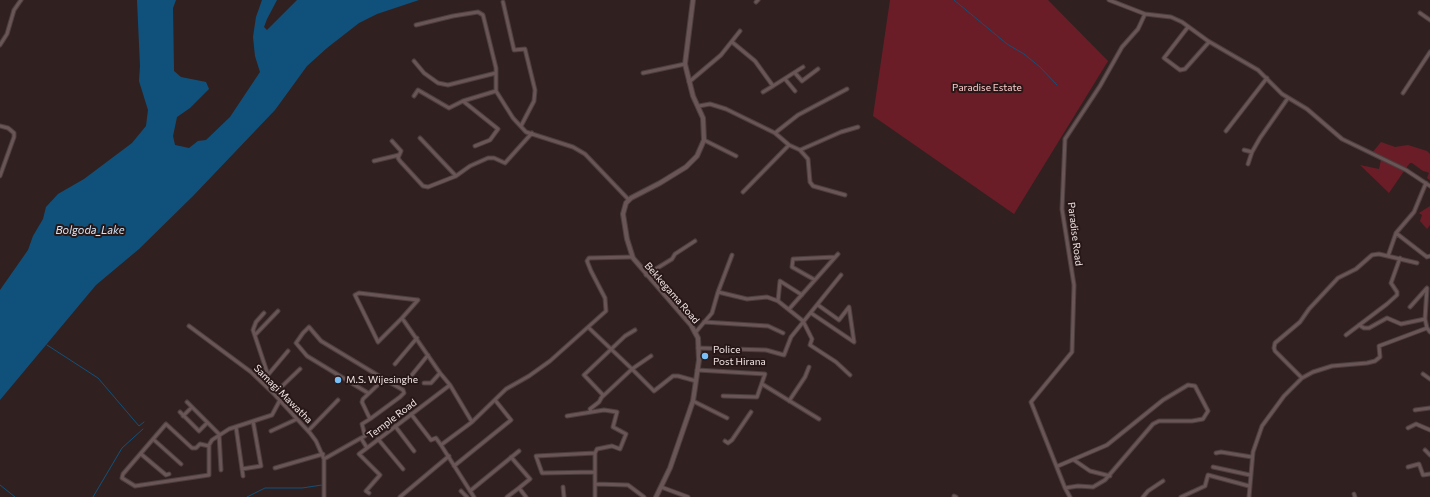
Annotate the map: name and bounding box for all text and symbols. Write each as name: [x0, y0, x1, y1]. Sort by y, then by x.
park label: Paradise Estate: [952, 82, 1022, 94]
street label: Paradise Road: [1065, 201, 1085, 267]
water label: Bolgoda_Lake: [56, 223, 124, 237]
street label: Bekkegama Road: [642, 260, 702, 326]
place label: Police Post Hirana: [713, 344, 766, 368]
marker: Police Post Hirana: [700, 351, 710, 361]
street label: Samagi Mawatha: [251, 362, 315, 426]
place label: M.S. Wijesinghe: [346, 374, 418, 386]
marker: M.S. Wijesinghe: [333, 375, 343, 385]
street label: Temple Road: [365, 397, 419, 441]

